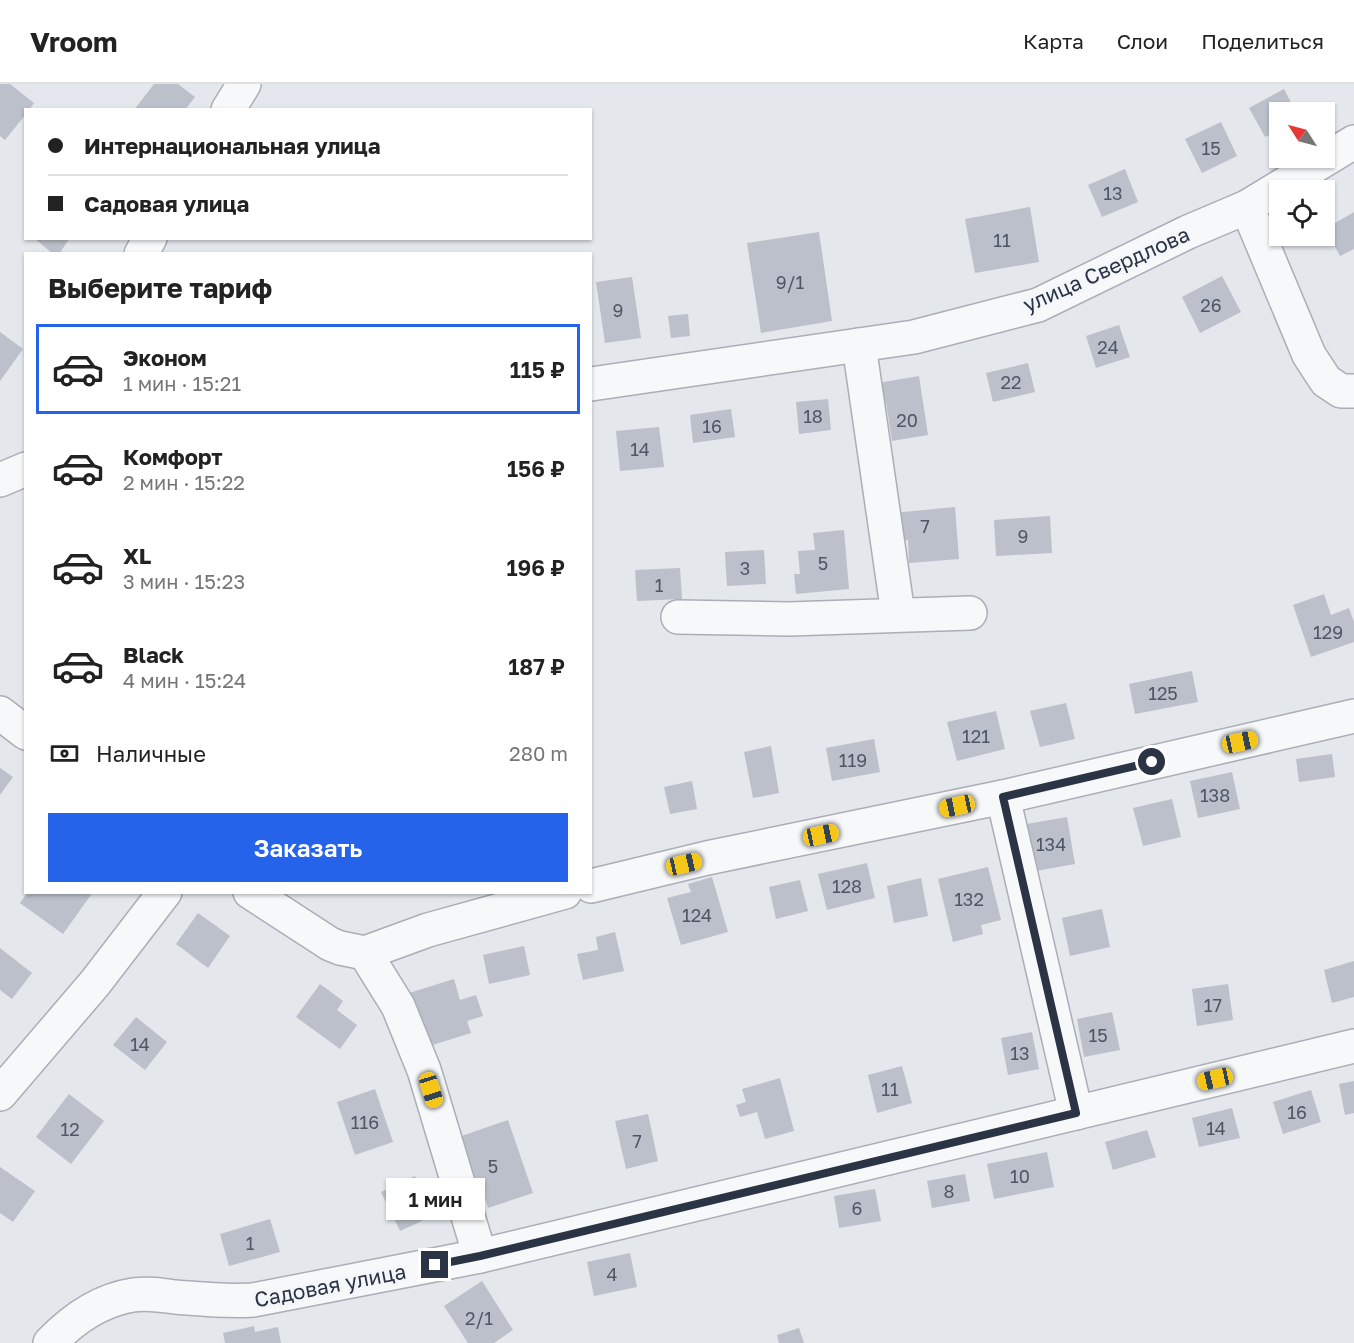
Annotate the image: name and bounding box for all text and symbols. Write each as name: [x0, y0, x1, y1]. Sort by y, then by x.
text: Vroom: [30, 25, 118, 58]
text: Карта: [1023, 28, 1084, 54]
text: Слои: [1117, 28, 1168, 54]
text: Поделиться: [1201, 28, 1324, 54]
north arrow: [1269, 102, 1335, 168]
map controls: [1269, 102, 1335, 246]
text: Интернациональная улица: [84, 132, 381, 159]
house number: 15: [1201, 137, 1221, 159]
button: locate: [1269, 180, 1335, 246]
house number: 13: [1103, 182, 1123, 204]
text: Садовая улица: [84, 190, 249, 217]
street label: улица Свердлова: [1019, 221, 1193, 317]
house number: 11: [993, 229, 1011, 251]
house number: 9/1: [776, 271, 804, 293]
text: Выберите тариф: [48, 272, 272, 304]
house number: 26: [1200, 294, 1222, 316]
house number: 9: [613, 299, 623, 321]
house number: 24: [1097, 336, 1119, 358]
icon: car: [51, 342, 105, 396]
text: Эконом: [123, 344, 207, 371]
text: 115 ₽: [510, 356, 565, 383]
text: 1 мин · 15:21: [123, 371, 241, 395]
house number: 22: [1001, 371, 1021, 393]
house number: 18: [803, 405, 823, 427]
house number: 20: [896, 409, 918, 431]
house number: 16: [702, 415, 722, 437]
house number: 14: [630, 438, 650, 460]
icon: car: [51, 441, 105, 495]
text: Комфорт: [123, 443, 223, 470]
text: 156 ₽: [507, 455, 565, 482]
text: 2 мин · 15:22: [123, 470, 245, 494]
house number: 7: [920, 515, 930, 537]
house number: 9: [1018, 525, 1028, 547]
icon: car: [51, 540, 105, 594]
text: XL: [123, 542, 151, 569]
house number: 5: [818, 552, 828, 574]
text: 196 ₽: [506, 554, 565, 581]
house number: 3: [740, 557, 750, 579]
text: 3 мин · 15:23: [123, 569, 245, 593]
house number: 1: [655, 574, 664, 596]
house number: 129: [1313, 621, 1343, 643]
icon: car: [51, 639, 105, 693]
text: Black: [123, 641, 184, 668]
text: 187 ₽: [508, 653, 565, 680]
text: 4 мин · 15:24: [123, 668, 246, 692]
house number: 125: [1148, 682, 1178, 704]
house number: 121: [962, 725, 990, 747]
car: [1221, 729, 1259, 755]
icon: cash: [48, 737, 81, 770]
text: Наличные: [96, 740, 206, 767]
text: 280 m: [509, 741, 568, 765]
route start: [1138, 748, 1165, 775]
house number: 119: [839, 749, 867, 771]
house number: 138: [1200, 784, 1230, 806]
car: [938, 793, 976, 819]
button: Заказать: [48, 813, 568, 882]
car: [802, 822, 840, 848]
house number: 134: [1036, 833, 1066, 855]
car: [664, 851, 704, 877]
house number: 128: [832, 875, 862, 897]
house number: 132: [954, 888, 984, 910]
house number: 124: [682, 904, 712, 926]
house number: 17: [1204, 994, 1222, 1016]
house number: 15: [1088, 1024, 1108, 1046]
house number: 14: [130, 1033, 150, 1055]
house number: 13: [1010, 1042, 1030, 1064]
car: [1195, 1066, 1235, 1092]
car: [417, 1070, 445, 1110]
house number: 11: [881, 1078, 899, 1100]
house number: 16: [1287, 1101, 1307, 1123]
house number: 116: [351, 1111, 379, 1133]
house number: 14: [1206, 1117, 1226, 1139]
house number: 12: [60, 1118, 80, 1140]
house number: 7: [632, 1130, 642, 1152]
house number: 5: [488, 1155, 498, 1177]
house number: 10: [1010, 1165, 1030, 1187]
callout: 1 мин: [386, 1178, 484, 1220]
house number: 8: [944, 1180, 954, 1202]
text: 1 мин: [409, 1187, 462, 1211]
house number: 6: [852, 1197, 862, 1219]
house number: 1: [246, 1232, 255, 1254]
route end: [421, 1251, 448, 1278]
street label: Садовая улица: [252, 1258, 408, 1312]
house number: 4: [607, 1263, 618, 1285]
house number: 2/1: [465, 1307, 493, 1329]

